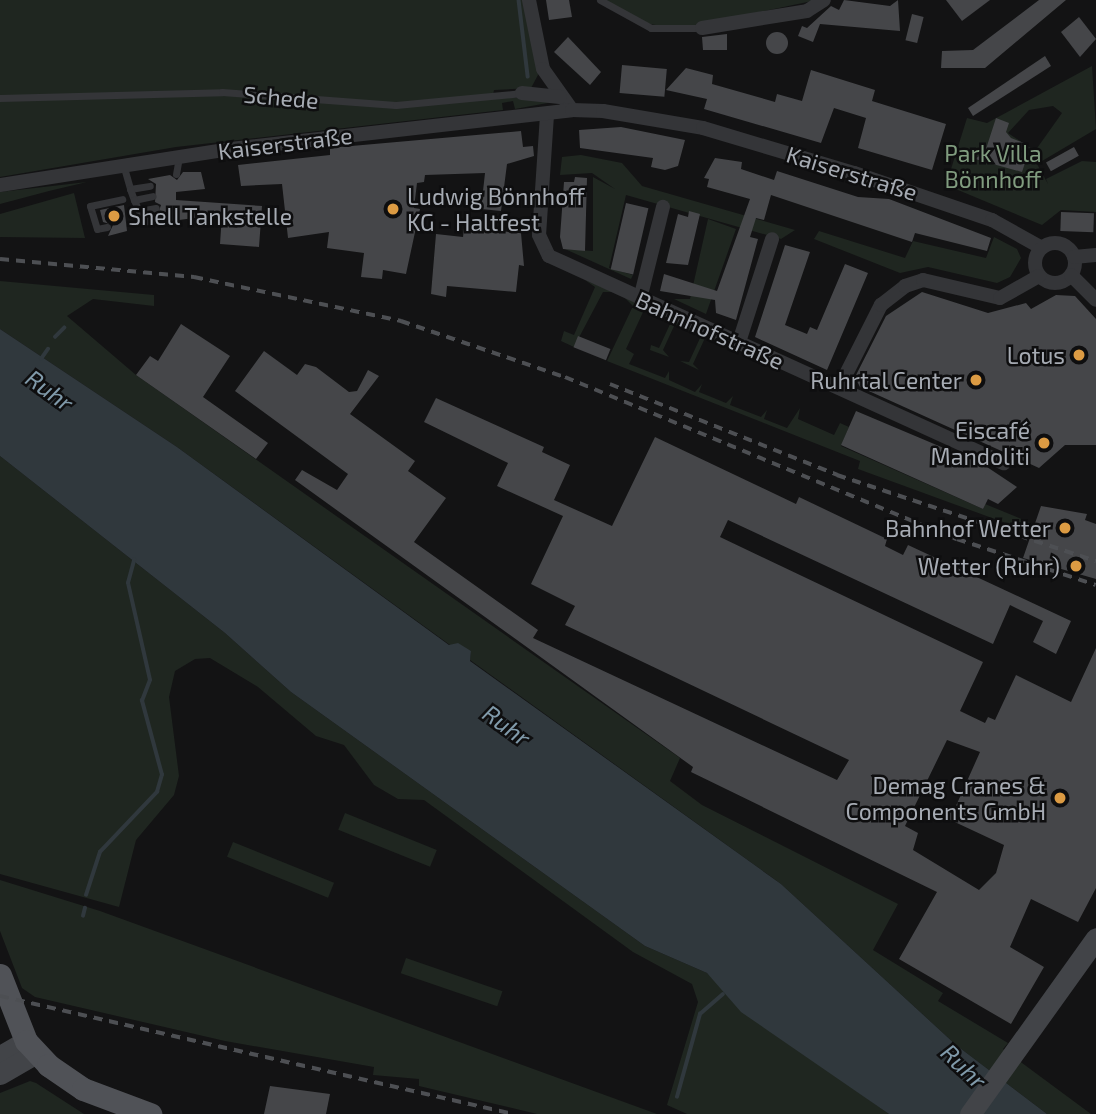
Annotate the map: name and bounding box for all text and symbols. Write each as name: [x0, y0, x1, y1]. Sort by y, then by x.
street label: Schede: [242, 80, 320, 114]
street label: Kaiserstraße: [216, 121, 354, 165]
park label: Park Villa Bönnhoff: [944, 139, 1042, 193]
street label: Kaiserstraße: [783, 140, 921, 206]
place label: Ludwig Bönnhoff KG - Haltfest: [407, 182, 585, 236]
marker: Ludwig Bönnhoff KG - Haltfest: [385, 201, 401, 217]
place label: Shell Tankstelle: [128, 202, 293, 230]
marker: Shell Tankstelle: [106, 208, 122, 224]
street label: Bahnhofstraße: [632, 285, 788, 375]
place label: Lotus: [1007, 341, 1065, 369]
marker: Lotus: [1071, 347, 1087, 363]
water label: Ruhr: [21, 363, 79, 417]
place label: Ruhrtal Center: [810, 366, 962, 394]
marker: Ruhrtal Center: [968, 372, 984, 388]
place label: Eiscafé Mandoliti: [931, 416, 1030, 470]
marker: Eiscafé Mandoliti: [1036, 435, 1052, 451]
place label: Bahnhof Wetter: [884, 514, 1051, 542]
marker: Bahnhof Wetter: [1057, 520, 1073, 536]
place label: Wetter (Ruhr): [917, 552, 1060, 580]
marker: Wetter (Ruhr): [1066, 556, 1086, 576]
water label: Ruhr: [478, 698, 536, 752]
place label: Demag Cranes & Components GmbH: [846, 771, 1046, 825]
marker: Demag Cranes & Components GmbH: [1052, 790, 1068, 806]
water label: Ruhr: [935, 1038, 993, 1094]

